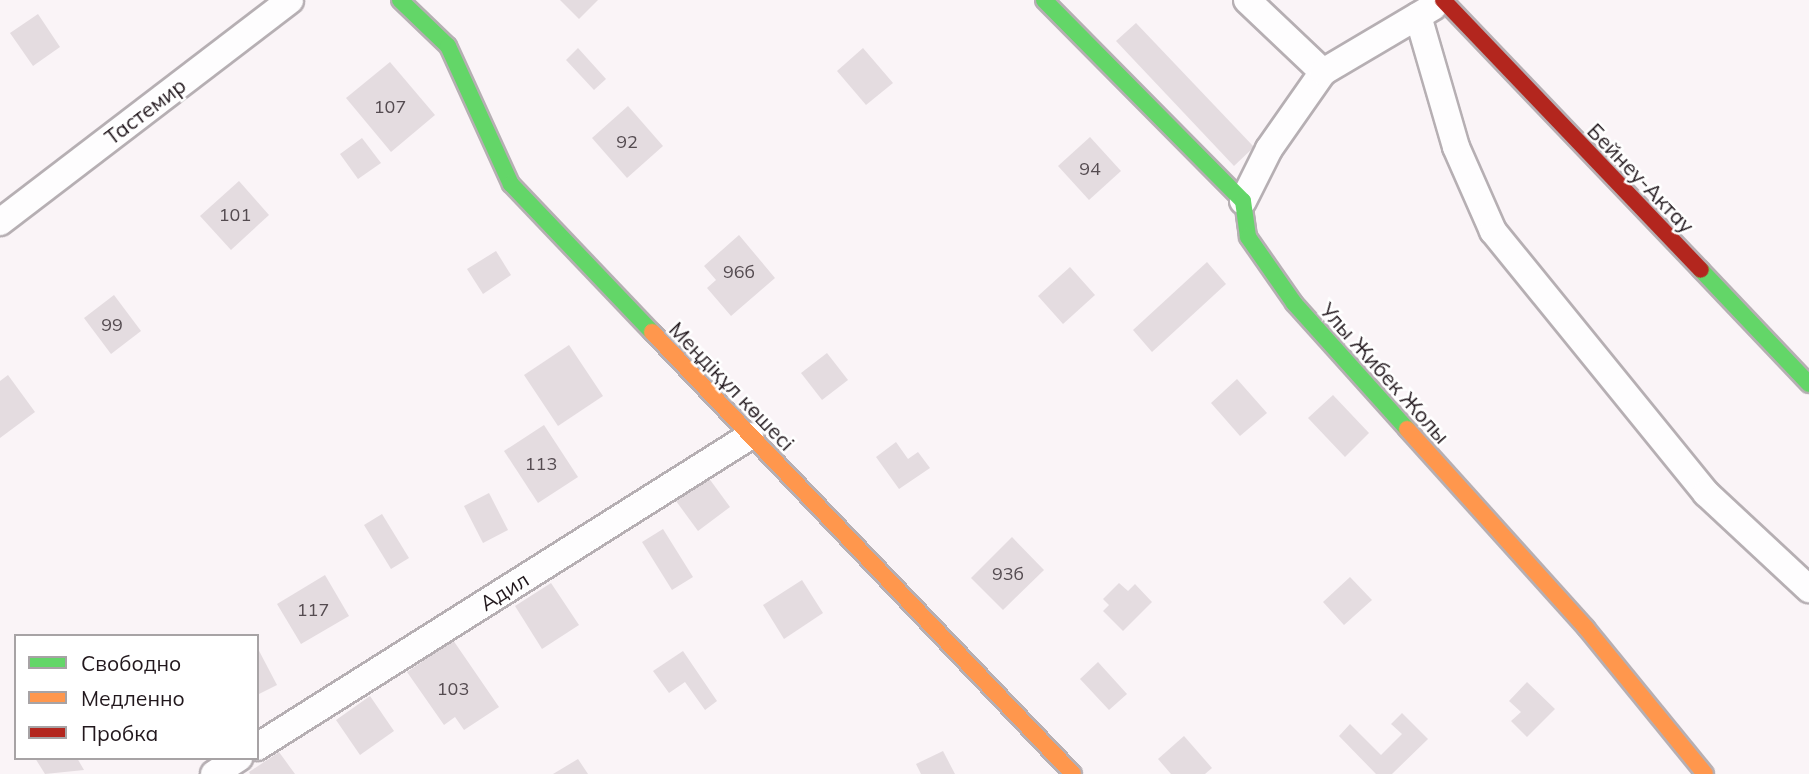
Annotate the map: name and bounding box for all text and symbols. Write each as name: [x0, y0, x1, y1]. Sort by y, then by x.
street label: Тастемир: [99, 72, 191, 150]
house number: 107: [374, 96, 406, 118]
street label: Бейнеу-Актау: [1582, 118, 1700, 238]
house number: 92: [616, 131, 638, 153]
house number: 94: [1079, 158, 1101, 180]
house number: 101: [219, 204, 251, 226]
house number: 96б: [723, 261, 755, 283]
street label: Улы Жибек Жолы: [1315, 298, 1455, 448]
house number: 99: [101, 314, 123, 336]
street label: Меңдіқұл көшесі: [664, 316, 800, 456]
house number: 113: [525, 453, 557, 475]
house number: 93б: [992, 563, 1024, 585]
street label: Адил: [475, 566, 533, 616]
house number: 117: [297, 599, 329, 621]
legend: [14, 634, 259, 760]
text: Свободно: [81, 650, 181, 676]
house number: 103: [437, 678, 469, 700]
text: Медленно: [81, 685, 185, 711]
text: Пробка: [81, 720, 158, 746]

